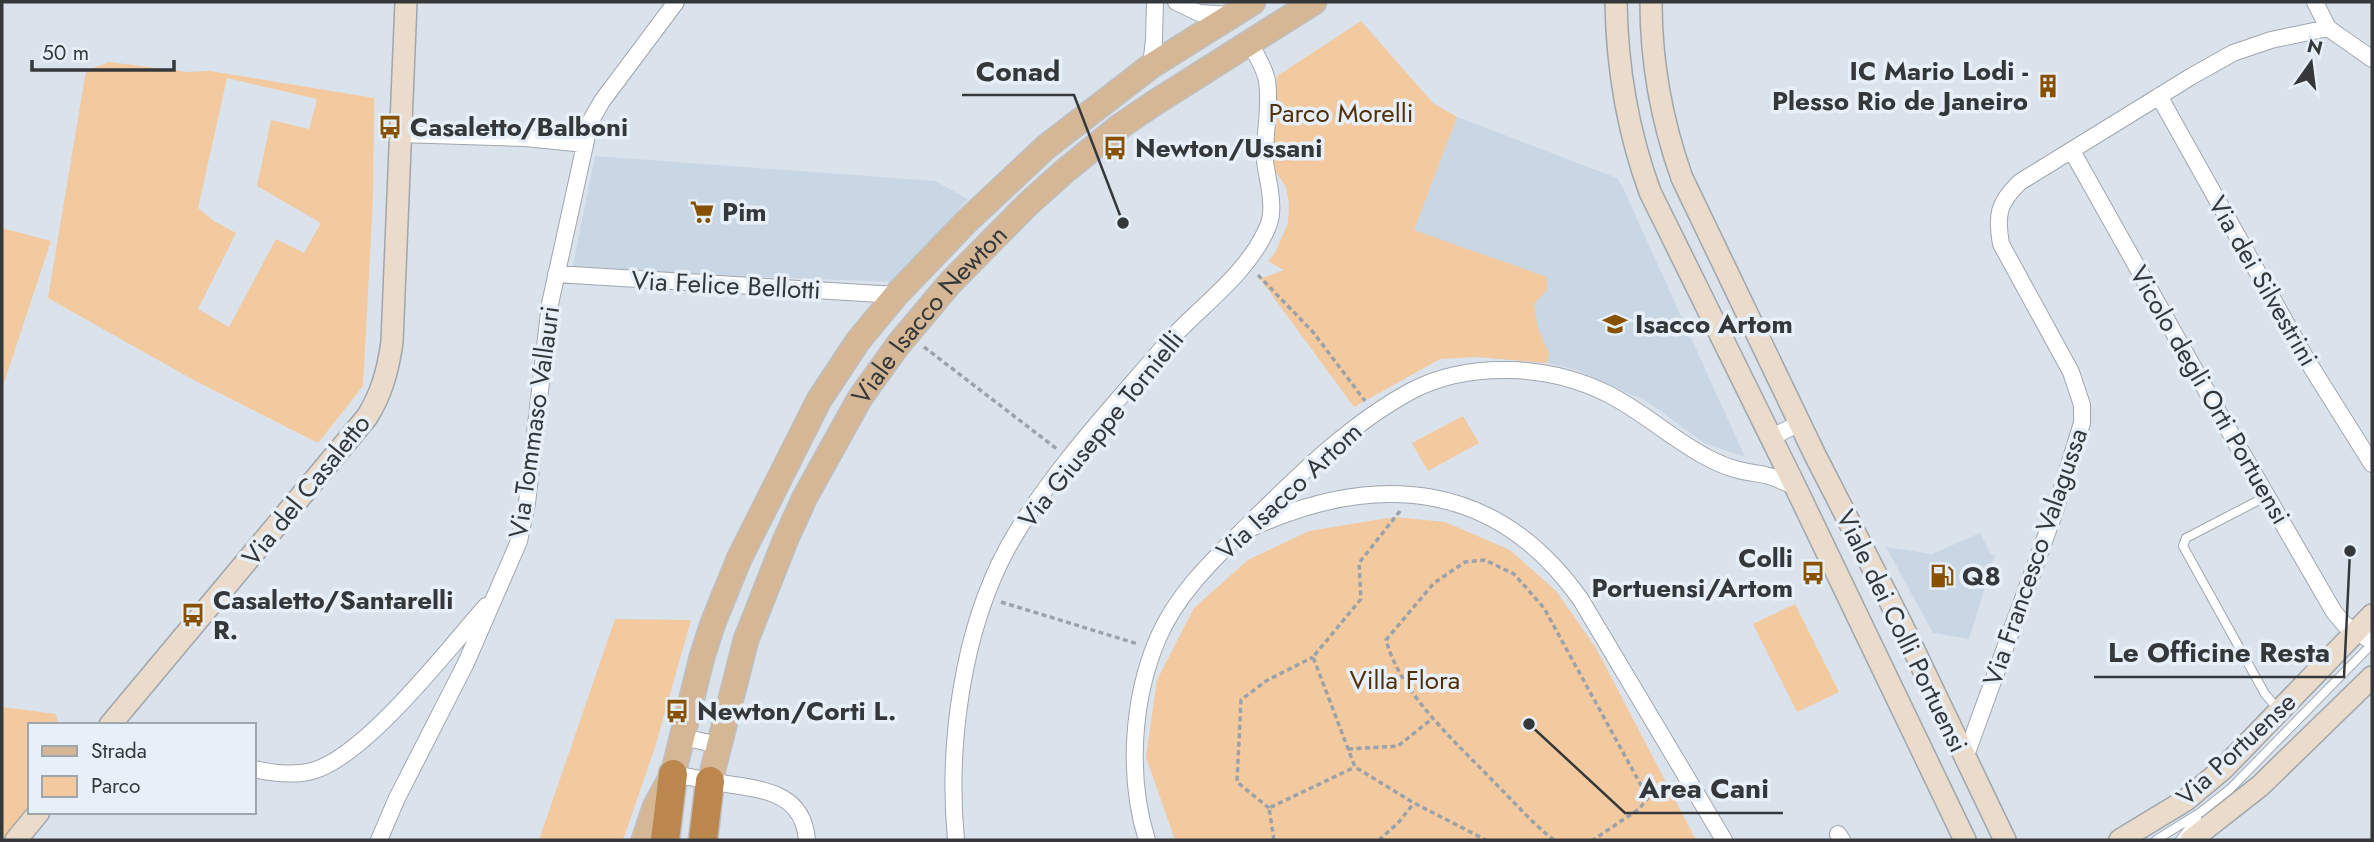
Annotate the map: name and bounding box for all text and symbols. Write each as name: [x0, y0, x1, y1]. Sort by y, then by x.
scale bar: [32, 28, 173, 72]
north arrow: [2276, 28, 2346, 98]
text: N: [2304, 32, 2326, 62]
text: 50 m: [42, 38, 89, 68]
callout: Conad: [962, 46, 1074, 95]
text: Conad: [976, 51, 1060, 92]
place label: IC Mario Lodi - Plesso Rio de Janeiro: [1772, 52, 2028, 120]
building icon: IC Mario Lodi - Plesso Rio de Janeiro: [2034, 72, 2062, 100]
park label: Parco Morelli: [1269, 94, 1413, 132]
place label: Casaletto/Balboni: [410, 108, 628, 146]
bus stop icon: Casaletto/Balboni: [376, 113, 404, 141]
place label: Newton/Ussani: [1135, 129, 1322, 167]
bus stop icon: Newton/Ussani: [1101, 134, 1129, 162]
street label: Via dei Silvestrini: [2199, 189, 2327, 373]
place label: Pim: [722, 193, 767, 231]
supermarket icon: Pim: [688, 198, 716, 226]
street label: Viale Isacco Newton: [842, 216, 1016, 412]
street label: Vicolo degli Orti Portuensi: [2120, 259, 2300, 531]
street label: Via Felice Bellotti: [630, 261, 822, 309]
street label: Via Tommaso Vallauri: [499, 303, 569, 541]
place label: Isacco Artom: [1635, 305, 1793, 343]
school or university icon: Isacco Artom: [1601, 310, 1629, 338]
street label: Via Giuseppe Tornielli: [1009, 322, 1193, 536]
street label: Via del Casaletto: [233, 406, 379, 574]
street label: Via Isacco Artom: [1208, 413, 1370, 569]
street label: Via Francesco Valagussa: [1973, 423, 2097, 691]
street label: Viale dei Colli Portuensi: [1827, 503, 1977, 759]
place label: Colli Portuensi/Artom: [1592, 539, 1793, 607]
place label: Q8: [1962, 557, 2001, 595]
bus stop icon: Colli Portuensi/Artom: [1799, 559, 1827, 587]
fuel station icon: Q8: [1928, 562, 1956, 590]
place label: Casaletto/Santarelli R.: [213, 581, 453, 649]
bus stop icon: Casaletto/Santarelli R.: [179, 601, 207, 629]
callout: Le Officine Resta: [2094, 628, 2344, 677]
text: Le Officine Resta: [2108, 632, 2330, 673]
park label: Villa Flora: [1350, 661, 1460, 699]
street label: Via Portuense: [2168, 683, 2304, 815]
place label: Newton/Corti L.: [697, 692, 896, 730]
bus stop icon: Newton/Corti L.: [663, 697, 691, 725]
legend: [28, 723, 256, 814]
text: Strada: [91, 736, 147, 766]
callout: Area Cani: [1625, 764, 1783, 813]
text: Area Cani: [1638, 768, 1769, 809]
text: Parco: [91, 771, 140, 801]

